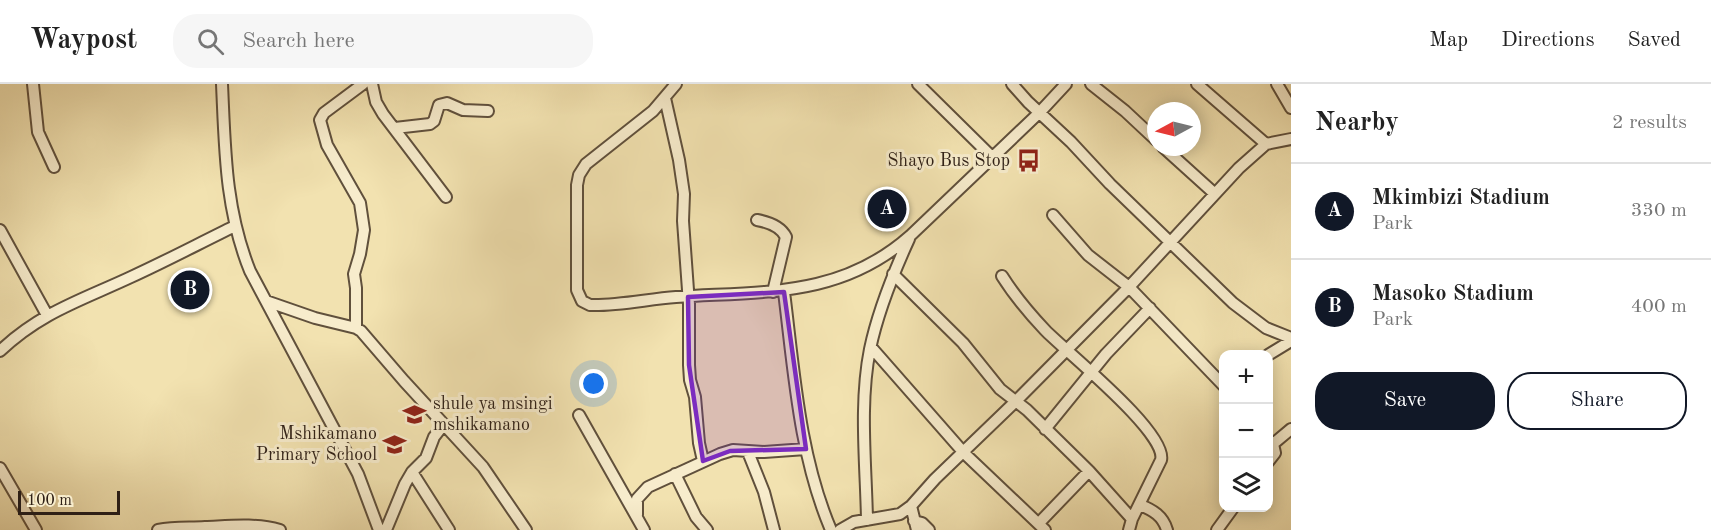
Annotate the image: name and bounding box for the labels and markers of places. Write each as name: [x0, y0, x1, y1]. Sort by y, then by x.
bus stop icon: Shayo Bus Stop: [1015, 148, 1041, 174]
place label: Shayo Bus Stop: [887, 152, 1010, 170]
pin: A: [868, 186, 906, 232]
pin: B: [170, 268, 210, 312]
place label: shule ya msingi mshikamano: [433, 395, 553, 434]
school or university icon: shule ya msingi mshikamano: [402, 401, 428, 427]
place label: Mshikamano Primary School: [256, 425, 377, 464]
school or university icon: Mshikamano Primary School: [382, 431, 408, 457]

